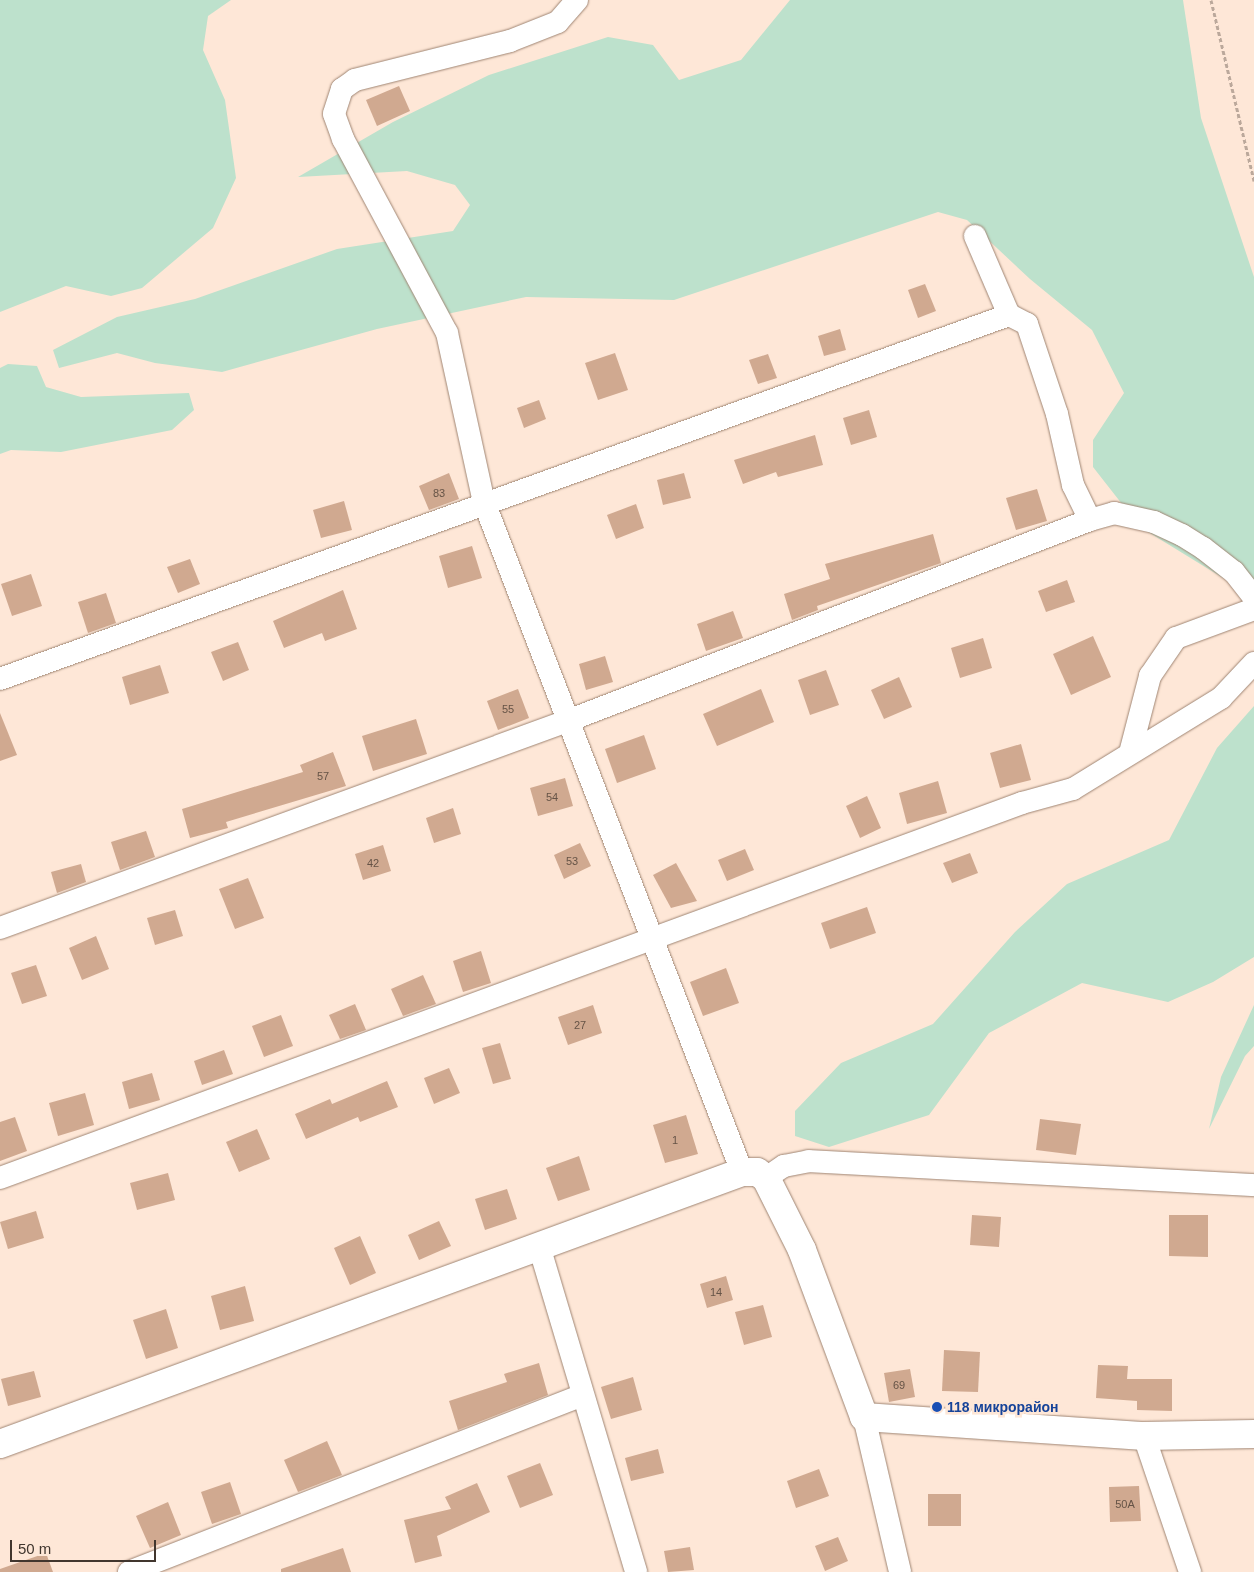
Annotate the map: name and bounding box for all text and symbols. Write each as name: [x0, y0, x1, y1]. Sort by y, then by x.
house number: 83: [433, 486, 445, 500]
house number: 55: [502, 702, 514, 716]
house number: 57: [317, 769, 329, 783]
house number: 54: [546, 790, 558, 804]
house number: 53: [566, 854, 578, 868]
house number: 42: [367, 856, 379, 870]
house number: 27: [574, 1018, 586, 1032]
house number: 1: [672, 1133, 678, 1147]
house number: 14: [710, 1285, 722, 1299]
house number: 69: [893, 1378, 905, 1392]
place label: 118 микрорайон: [947, 1399, 1059, 1415]
marker: 118 микрорайон: [931, 1401, 943, 1413]
house number: 50А: [1115, 1497, 1135, 1511]
scale bar: [12, 1530, 159, 1562]
text: 50 m: [18, 1540, 51, 1557]

